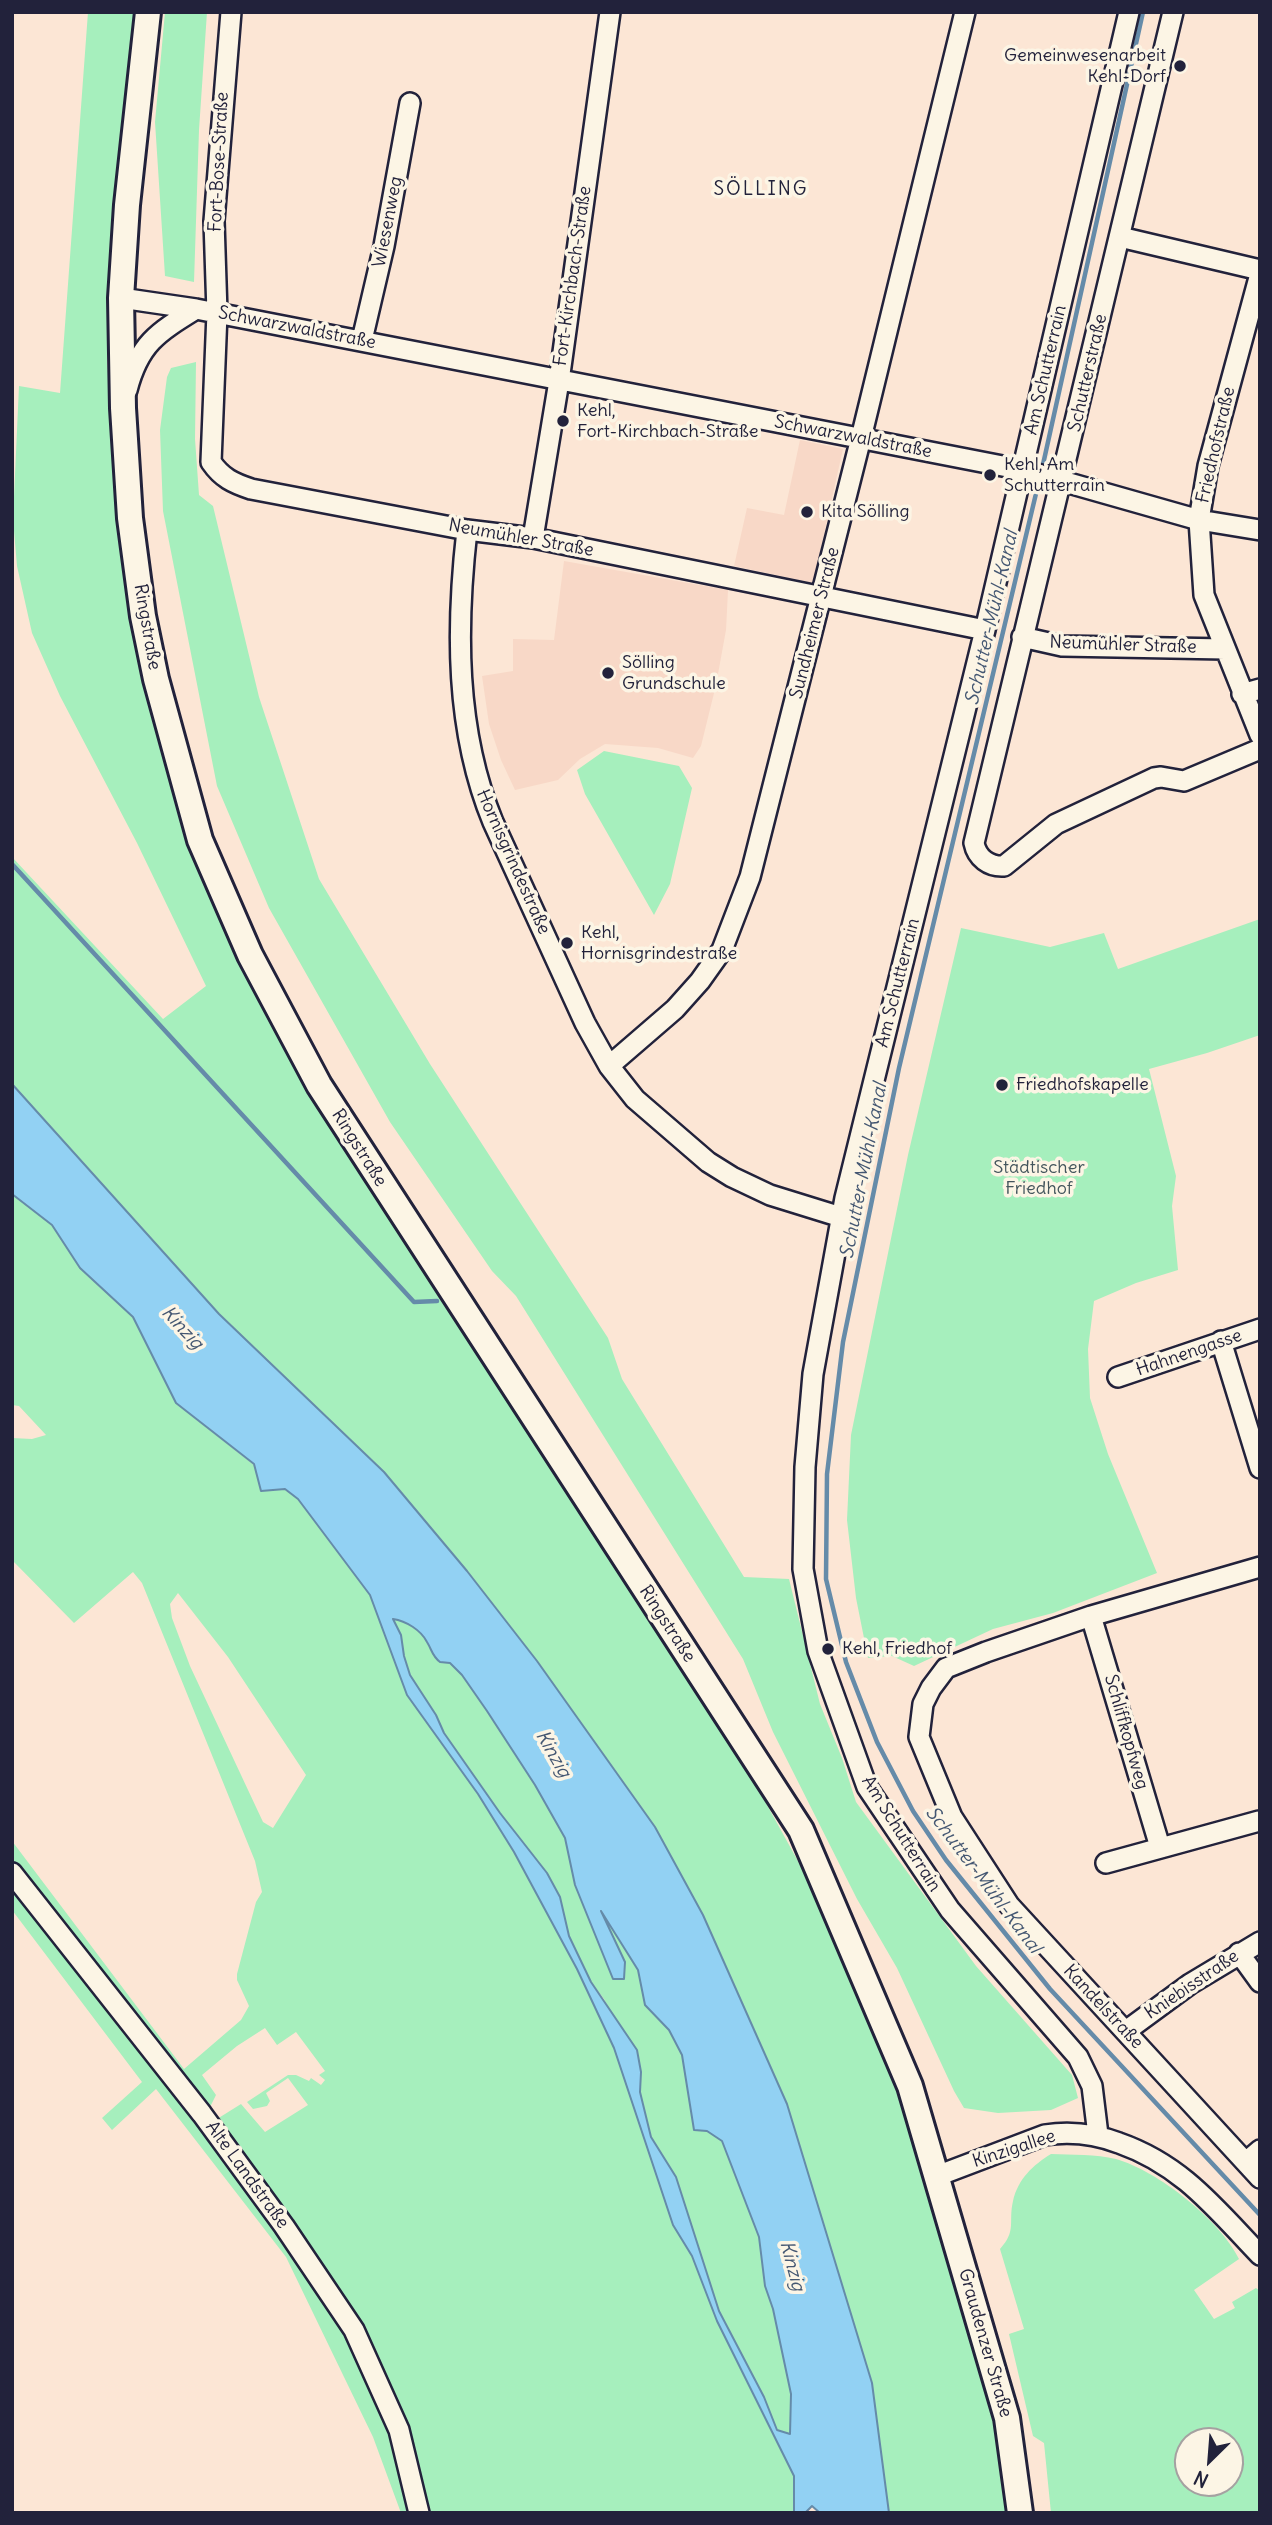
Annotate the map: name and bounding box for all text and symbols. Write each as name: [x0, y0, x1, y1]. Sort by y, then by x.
place label: Gemeinwesenarbeit Kehl-Dorf: [1004, 45, 1166, 88]
marker: Gemeinwesenarbeit Kehl-Dorf: [1172, 58, 1188, 74]
street label: Fort-Bose-Straße: [205, 92, 233, 232]
street label: Wiesenweg: [369, 175, 407, 269]
district label: SÖLLING: [714, 179, 808, 201]
street label: Fort-Kirchbach-Straße: [550, 185, 596, 367]
street label: Schwarzwaldstraße: [216, 302, 378, 354]
street label: Am Schutterrain: [1021, 303, 1071, 437]
street label: Schutterstraße: [1064, 312, 1112, 434]
street label: Friedhofstraße: [1192, 385, 1240, 505]
place label: Kehl, Fort-Kirchbach-Straße: [577, 400, 759, 442]
street label: Schwarzwaldstraße: [772, 411, 934, 463]
marker: Kehl, Fort-Kirchbach-Straße: [555, 413, 571, 429]
place label: Kehl, Am Schutterrain: [1004, 454, 1105, 496]
marker: Kehl, Am Schutterrain: [982, 467, 998, 483]
place label: Kita Sölling: [821, 501, 909, 523]
marker: Kita Sölling: [799, 504, 815, 520]
street label: Neumühler Straße: [447, 515, 595, 561]
water label: Schutter-Mühl-Kanal: [961, 529, 1023, 707]
street label: Sundheimer Straße: [786, 545, 844, 701]
street label: Ringstraße: [129, 582, 165, 672]
street label: Neumühler Straße: [1049, 632, 1197, 658]
place label: Sölling Grundschule: [622, 652, 726, 694]
marker: Sölling Grundschule: [600, 665, 616, 681]
street label: Hornisgrindestraße: [471, 786, 555, 938]
street label: Am Schutterrain: [871, 916, 925, 1050]
place label: Kehl, Hornisgrindestraße: [581, 922, 737, 964]
marker: Kehl, Hornisgrindestraße: [559, 935, 575, 951]
place label: Friedhofskapelle: [1016, 1074, 1149, 1096]
marker: Friedhofskapelle: [994, 1077, 1010, 1093]
water label: Schutter-Mühl-Kanal: [836, 1081, 892, 1261]
street label: Ringstraße: [327, 1105, 391, 1191]
park label: Städtischer Friedhof: [993, 1157, 1085, 1200]
water label: Kinzig: [156, 1302, 208, 1354]
street label: Hahnengasse: [1133, 1325, 1245, 1381]
street label: Ringstraße: [634, 1582, 700, 1666]
place label: Kehl, Friedhof: [842, 1638, 952, 1660]
marker: Kehl, Friedhof: [820, 1641, 836, 1657]
street label: Schliffkopfweg: [1099, 1672, 1153, 1792]
water label: Kinzig: [530, 1726, 576, 1782]
street label: Am Schutterrain: [857, 1772, 945, 1896]
water label: Schutter-Mühl-Kanal: [920, 1802, 1046, 1958]
street label: Kniebisstraße: [1141, 1946, 1243, 2024]
street label: Kandelstraße: [1059, 1960, 1147, 2054]
street label: Alte Landstraße: [201, 2117, 293, 2233]
street label: Kinzigallee: [970, 2125, 1058, 2173]
water label: Kinzig: [774, 2238, 810, 2294]
street label: Graudenzer Straße: [953, 2266, 1017, 2420]
north arrow: [1174, 2427, 1244, 2497]
text: N: [1190, 2466, 1212, 2493]

